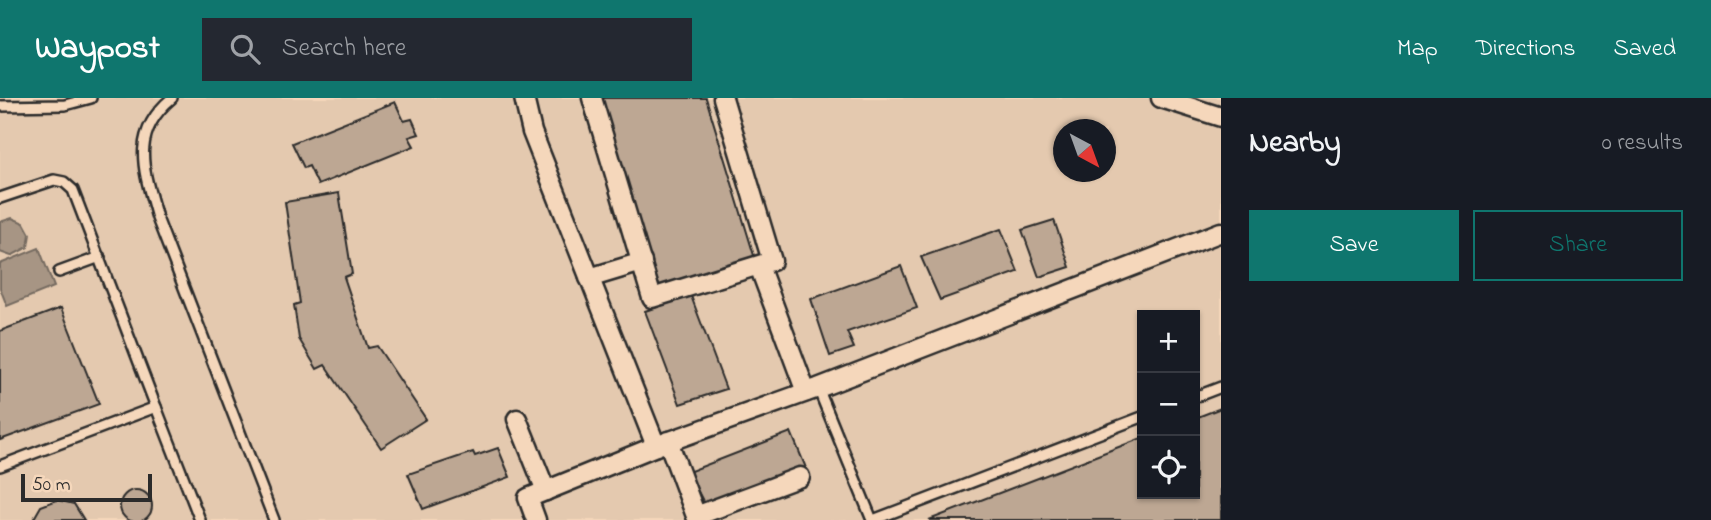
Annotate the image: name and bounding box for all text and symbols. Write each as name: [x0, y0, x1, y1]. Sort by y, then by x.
search box: [202, 18, 692, 81]
text: Waypost: [35, 25, 160, 73]
icon: search: [226, 30, 264, 68]
text: Search here: [282, 30, 406, 68]
text: Map: [1397, 32, 1438, 67]
text: Directions: [1476, 32, 1575, 67]
text: Saved: [1613, 32, 1676, 67]
north arrow: [1053, 119, 1116, 182]
text: Nearby: [1249, 122, 1341, 166]
text: 0 results: [1602, 127, 1683, 160]
button: Save: [1249, 210, 1459, 281]
button: Share: [1473, 210, 1683, 281]
map controls: [1137, 310, 1200, 499]
button: +: [1137, 310, 1200, 373]
button: −: [1137, 373, 1200, 436]
button: locate: [1137, 436, 1200, 499]
scale bar: [21, 471, 152, 503]
text: 50 m: [32, 472, 71, 499]

